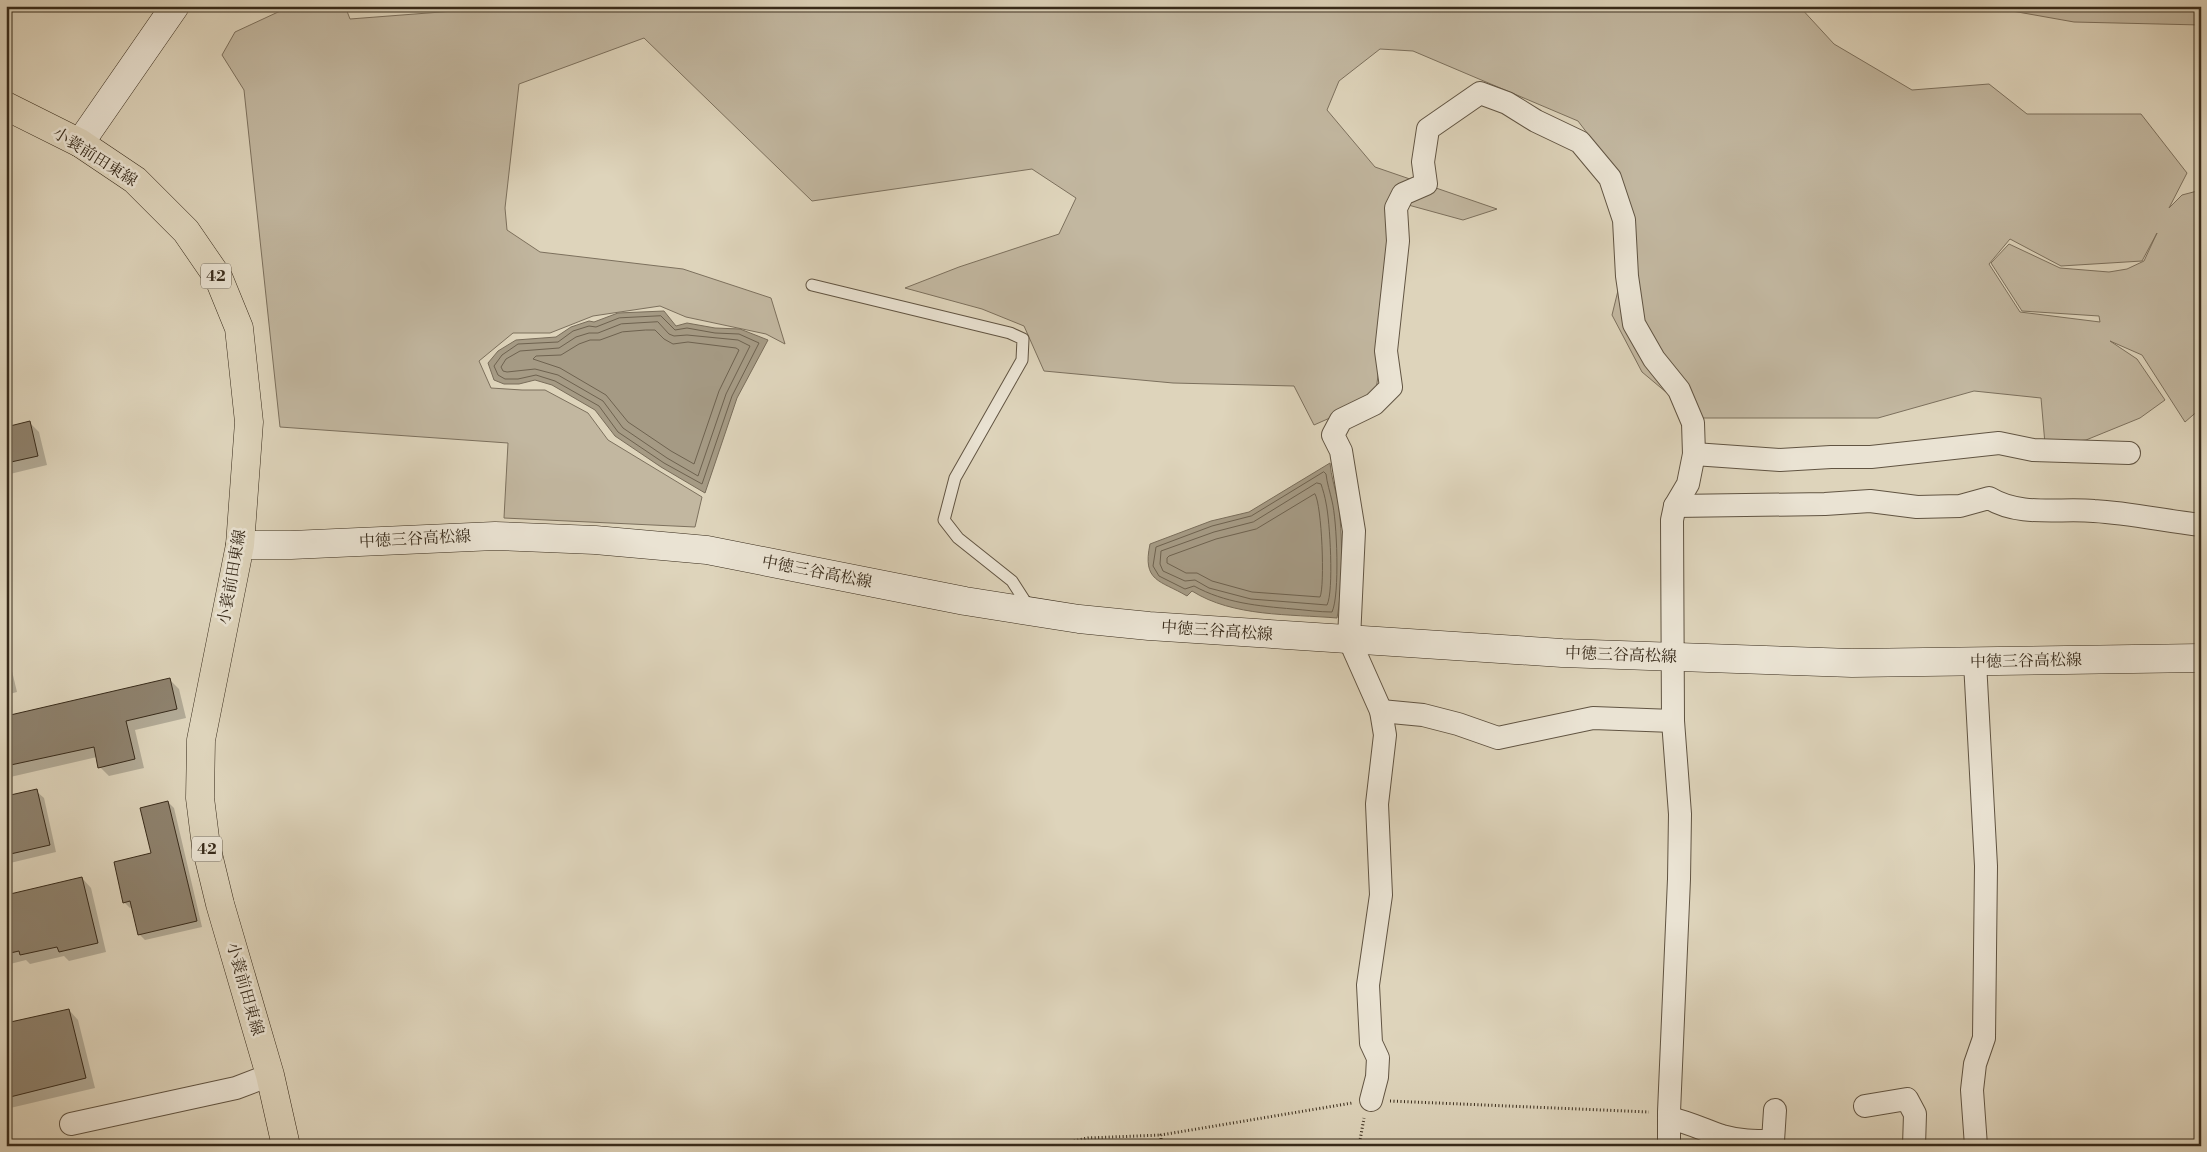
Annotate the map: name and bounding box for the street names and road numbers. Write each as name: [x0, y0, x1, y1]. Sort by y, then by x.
street label: 小蓑前田東線: [49, 123, 141, 191]
road number: 42: [201, 264, 231, 288]
street label: 中徳三谷高松線: [359, 526, 471, 552]
street label: 小蓑前田東線: [214, 528, 250, 626]
street label: 中徳三谷高松線: [760, 551, 874, 593]
street label: 中徳三谷高松線: [1160, 617, 1274, 645]
street label: 中徳三谷高松線: [1565, 643, 1677, 667]
street label: 中徳三谷高松線: [1970, 650, 2082, 672]
road number: 42: [192, 836, 222, 862]
street label: 小蓑前田東線: [222, 940, 268, 1038]

